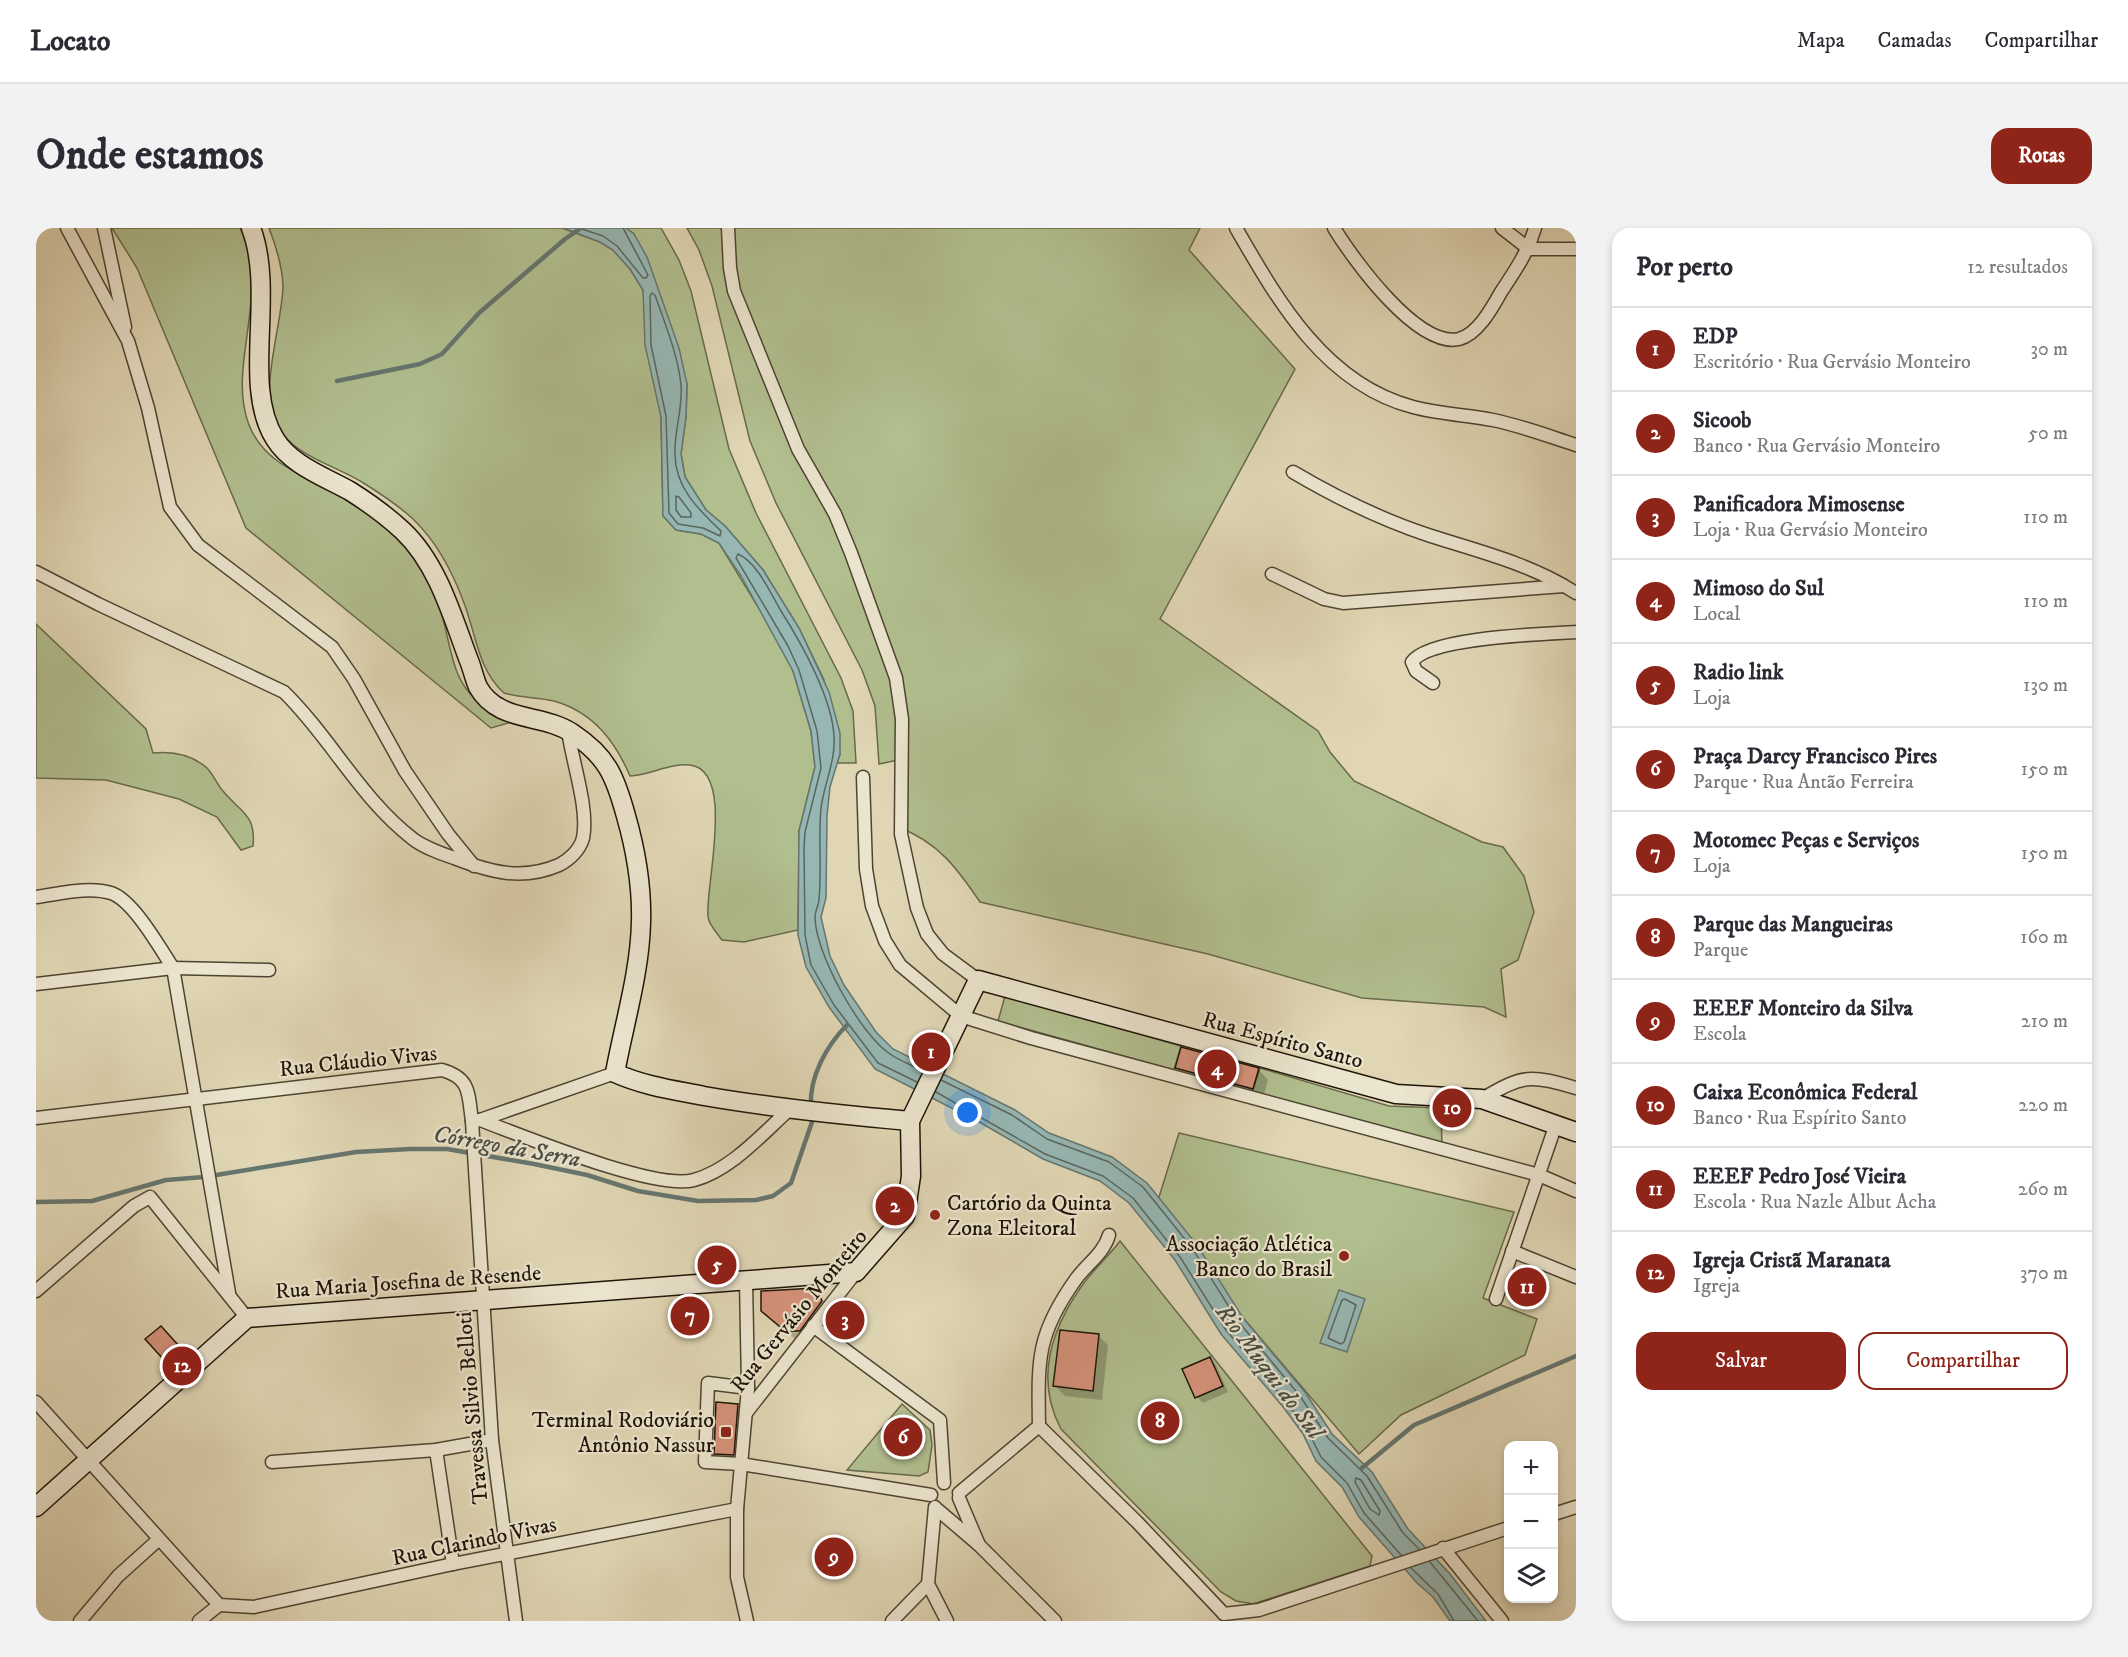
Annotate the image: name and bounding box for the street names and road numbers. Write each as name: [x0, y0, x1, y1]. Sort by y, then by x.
street label: Rua Espírito Santo: [1199, 1006, 1366, 1075]
street label: Rua Cláudio Vivas: [278, 1040, 438, 1083]
street label: Rua Gervásio Monteiro: [725, 1224, 873, 1398]
street label: Rua Maria Josefina de Resende: [274, 1260, 542, 1305]
street label: Travessa Silvio Belloti: [451, 1310, 494, 1505]
street label: Rua Clarindo Vivas: [390, 1511, 559, 1572]

